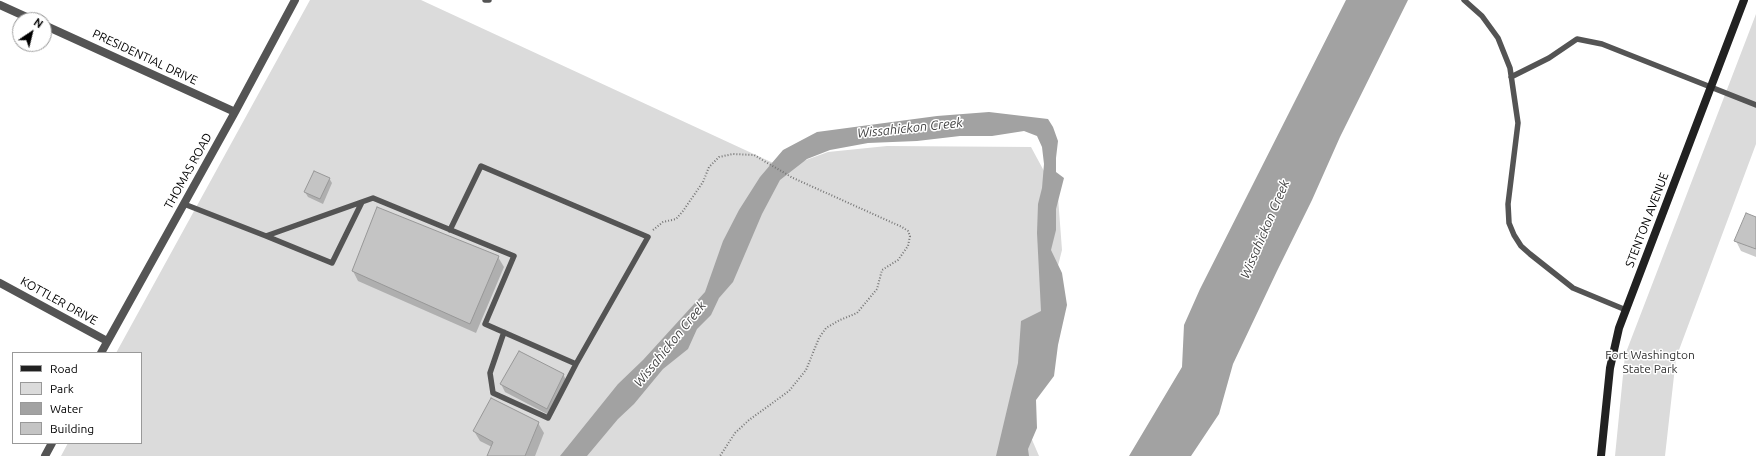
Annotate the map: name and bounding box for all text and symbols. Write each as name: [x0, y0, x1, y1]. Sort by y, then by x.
north arrow: [12, 12, 52, 52]
text: N: [32, 16, 45, 30]
street label: PRESIDENTIAL DRIVE: [90, 26, 200, 88]
water label: Wissahickon Creek: [857, 115, 963, 141]
street label: THOMAS ROAD: [161, 130, 215, 212]
street label: STENTON AVENUE: [1622, 171, 1672, 269]
water label: Wissahickon Creek: [1237, 177, 1293, 281]
street label: KOTTLER DRIVE: [18, 274, 100, 328]
water label: Wissahickon Creek: [631, 298, 709, 390]
park label: Fort Washington State Park: [1605, 348, 1695, 376]
legend: [12, 352, 142, 444]
text: Road: [50, 362, 78, 375]
text: Park: [50, 382, 74, 395]
text: Water: [50, 402, 83, 415]
text: Building: [50, 422, 94, 435]

